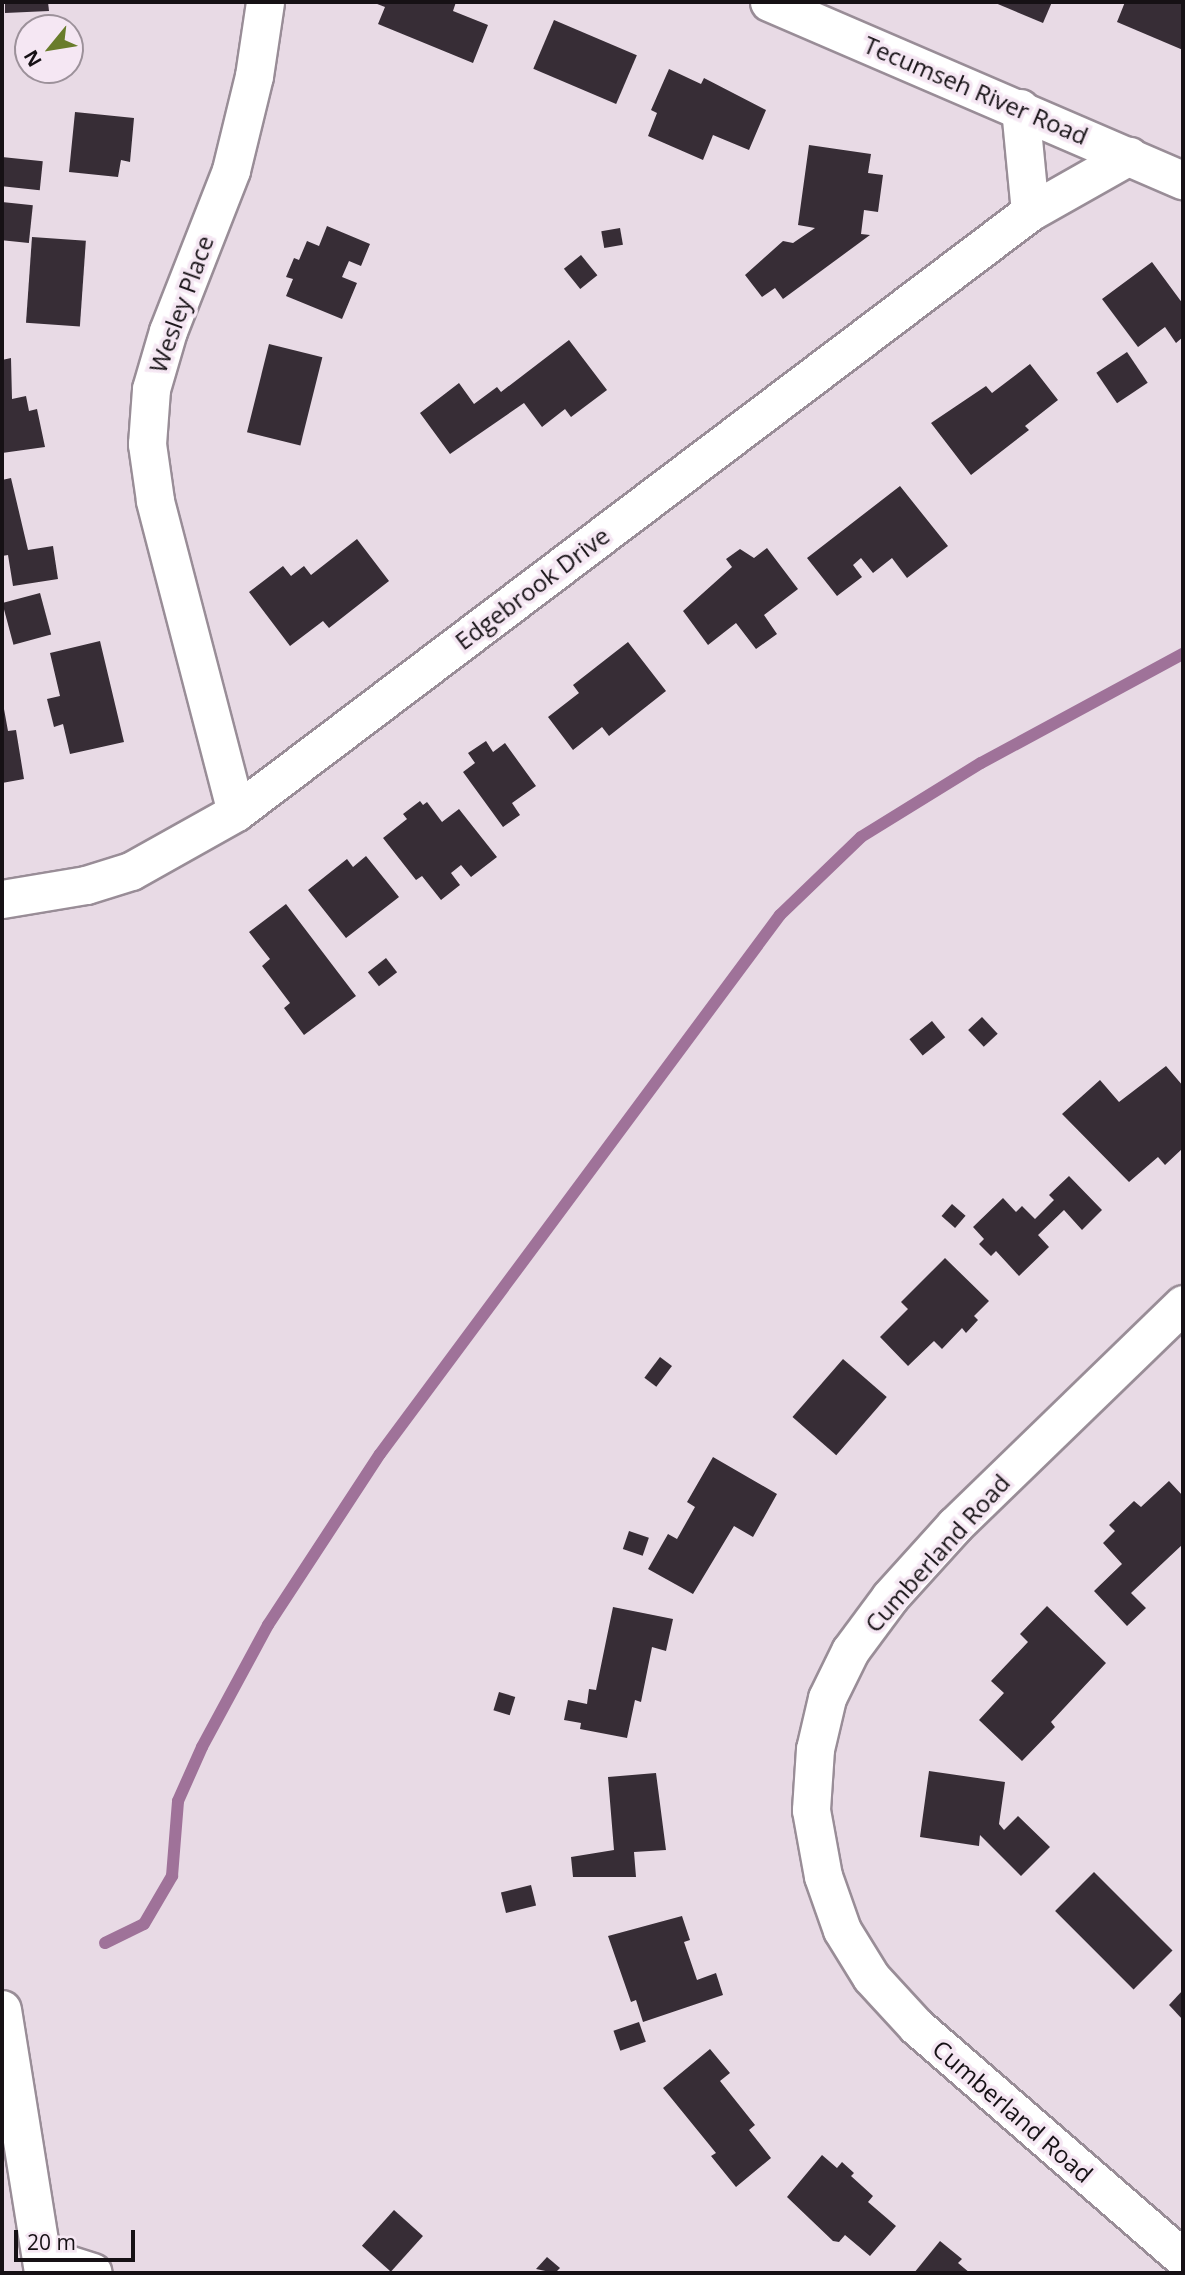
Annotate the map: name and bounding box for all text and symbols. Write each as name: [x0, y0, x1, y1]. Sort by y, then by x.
north arrow: [14, 14, 84, 84]
street label: Tecumseh River Road: [860, 30, 1092, 150]
text: N: [17, 45, 48, 72]
street label: Wesley Place: [143, 232, 219, 376]
street label: Edgebrook Drive: [449, 521, 615, 655]
street label: Cumberland Road: [859, 1468, 1015, 1638]
street label: Cumberland Road: [927, 2034, 1099, 2188]
scale bar: [18, 2216, 138, 2260]
text: 20 m: [27, 2228, 76, 2256]

